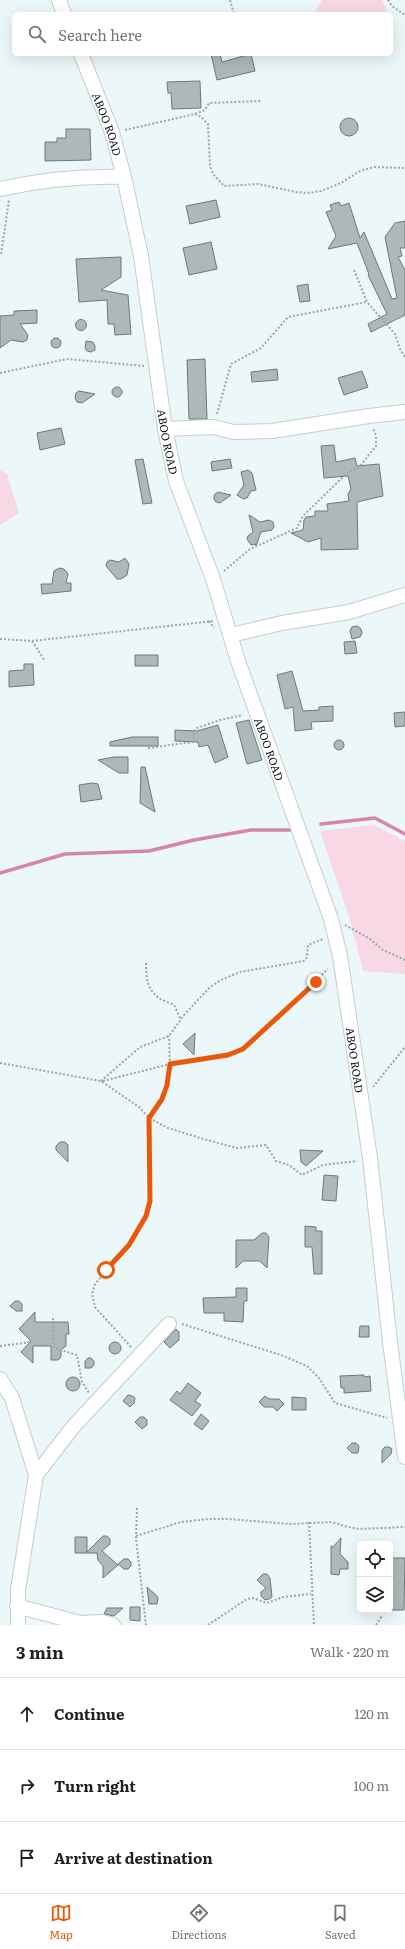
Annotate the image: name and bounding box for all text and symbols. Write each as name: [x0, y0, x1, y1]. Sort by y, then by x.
search box: [12, 12, 393, 56]
icon: search: [26, 23, 48, 45]
text: Search here: [58, 23, 142, 46]
street label: ABOO ROAD: [89, 90, 126, 157]
street label: ABOO ROAD: [154, 408, 182, 476]
street label: ABOO ROAD: [251, 715, 288, 783]
route end: [307, 973, 325, 991]
street label: ABOO ROAD: [343, 1026, 368, 1094]
route start: [97, 1261, 115, 1279]
map controls: [357, 1541, 393, 1613]
button: locate: [357, 1541, 393, 1577]
button: layers: [357, 1577, 393, 1613]
text: 3 min: [16, 1639, 64, 1664]
text: Walk · 220 m: [310, 1642, 389, 1661]
text: Continue: [54, 1702, 124, 1725]
icon: ahead: [16, 1703, 38, 1725]
text: 120 m: [354, 1704, 389, 1723]
text: Turn right: [54, 1774, 136, 1797]
icon: right: [16, 1775, 38, 1797]
text: 100 m: [353, 1776, 389, 1795]
text: Arrive at destination: [54, 1846, 213, 1869]
icon: arrive: [16, 1847, 38, 1869]
tab: Map: [49, 1902, 73, 1942]
tab: Directions: [171, 1902, 226, 1942]
tab: Saved: [325, 1902, 356, 1942]

